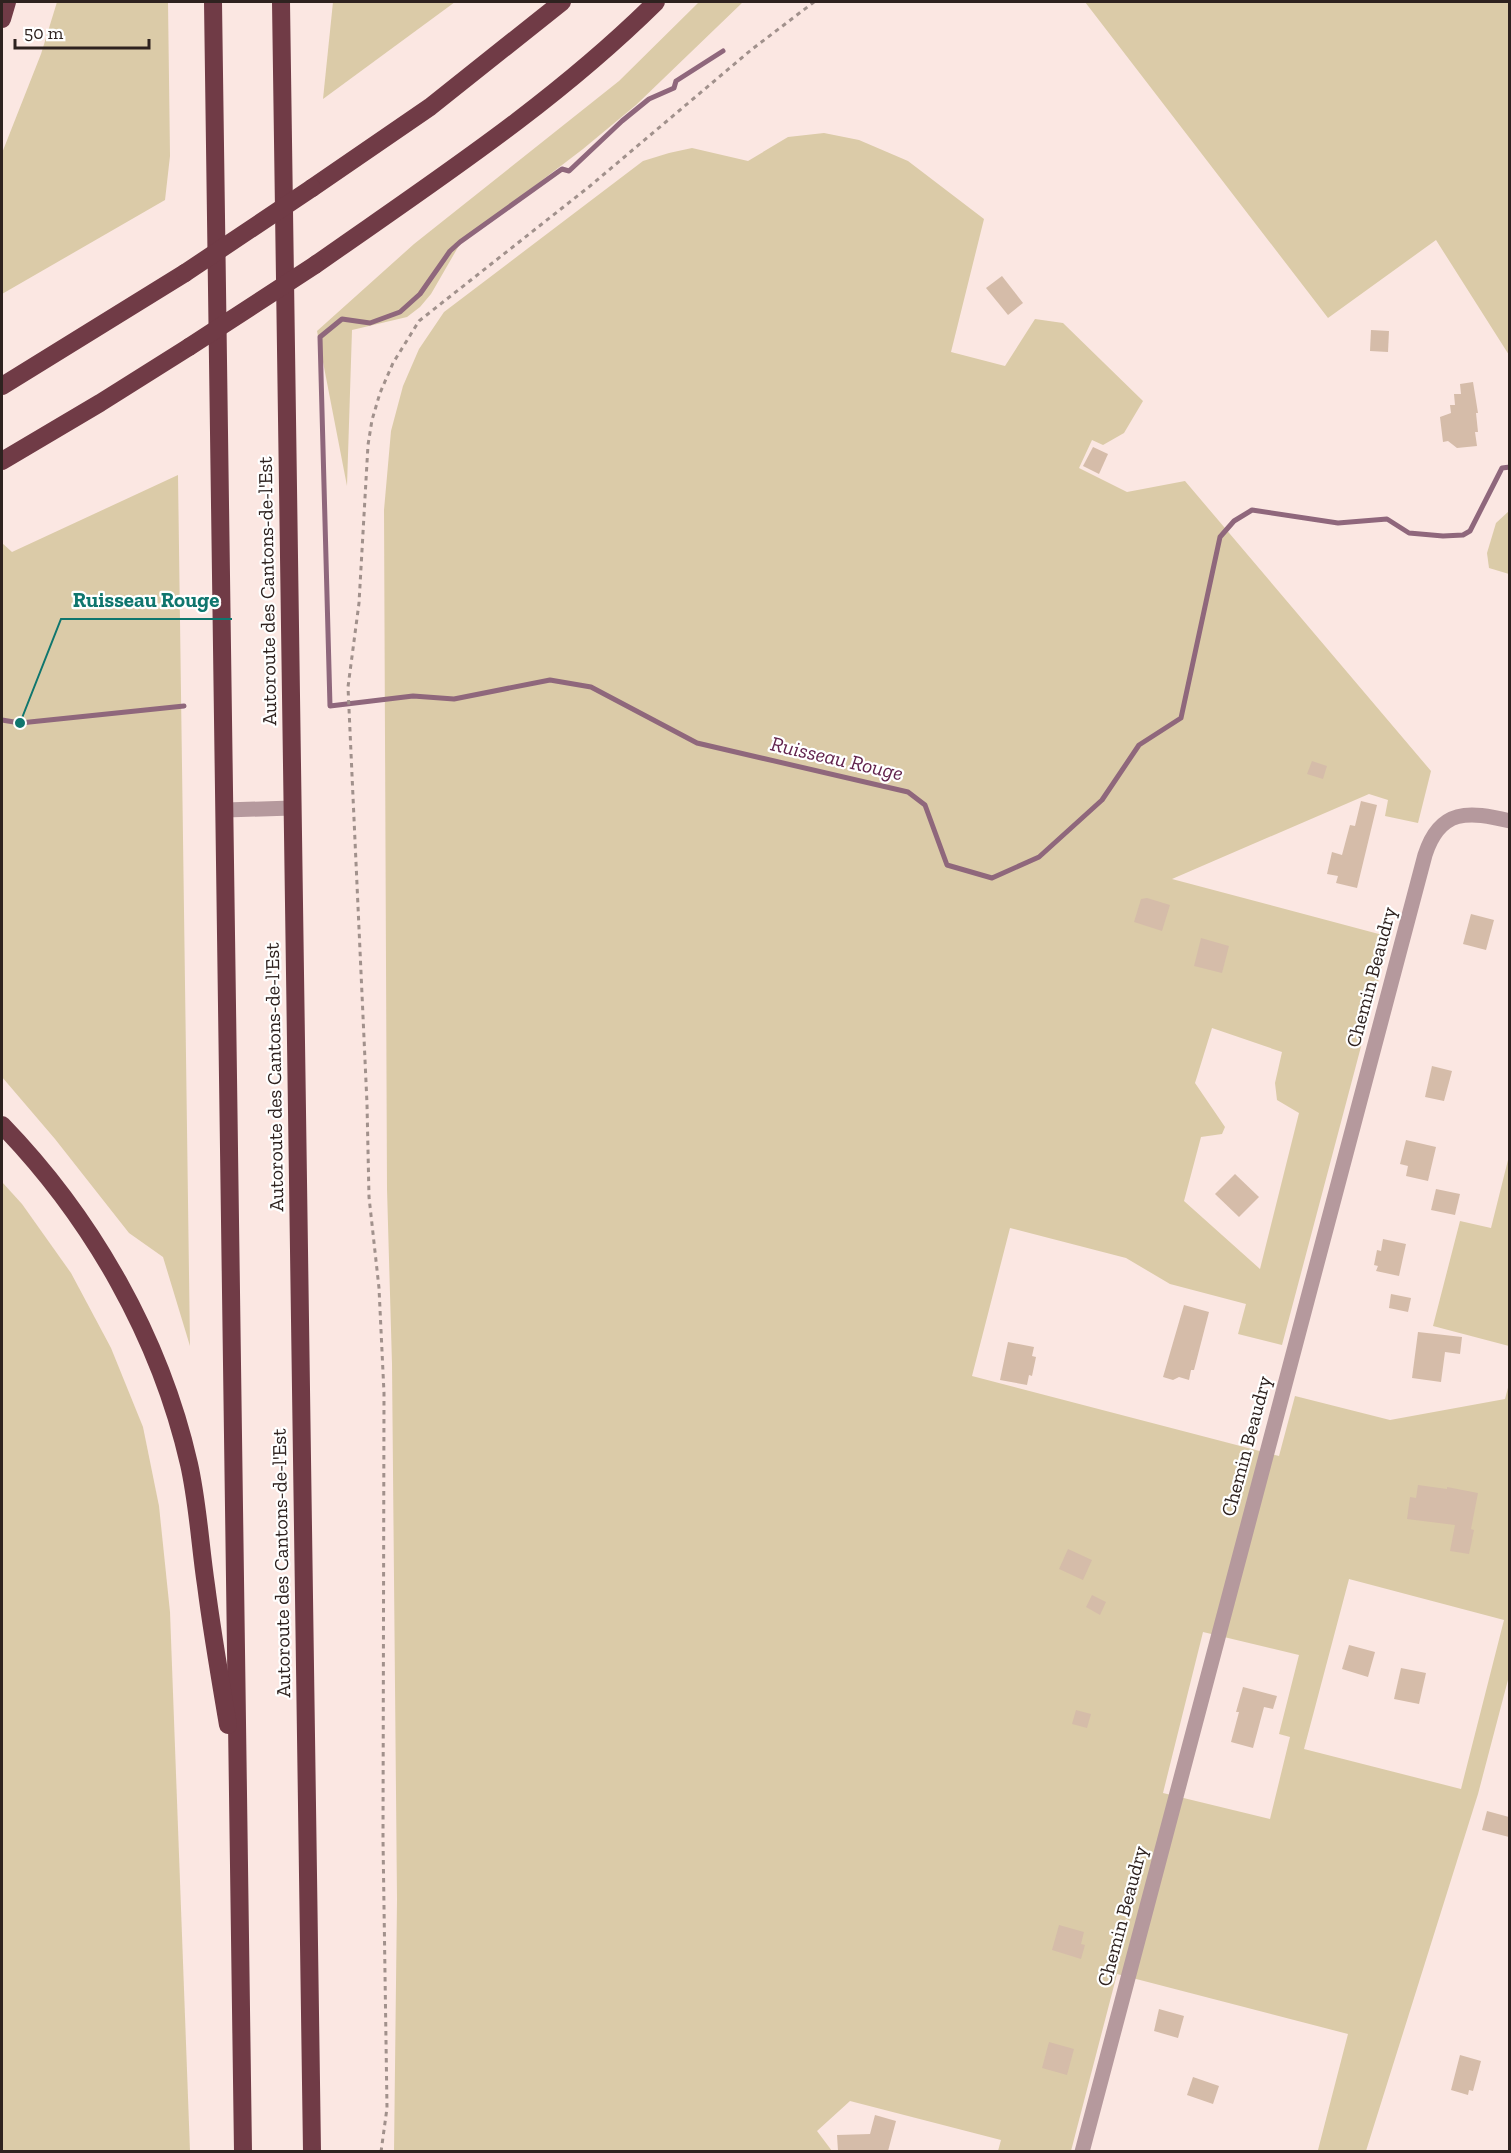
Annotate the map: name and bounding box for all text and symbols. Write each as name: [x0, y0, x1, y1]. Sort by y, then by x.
scale bar: [15, 12, 148, 50]
text: 50 m: [24, 22, 64, 44]
street label: Autoroute des Cantons-de-l'Est: [253, 456, 281, 726]
callout: Ruisseau Rouge: [61, 580, 232, 619]
text: Ruisseau Rouge: [73, 587, 219, 612]
water label: Ruisseau Rouge: [768, 731, 906, 785]
street label: Chemin Beaudry: [1341, 903, 1401, 1050]
street label: Autoroute des Cantons-de-l'Est: [260, 942, 288, 1212]
street label: Chemin Beaudry: [1216, 1372, 1276, 1519]
street label: Autoroute des Cantons-de-l'Est: [267, 1428, 295, 1698]
street label: Chemin Beaudry: [1092, 1842, 1152, 1989]

